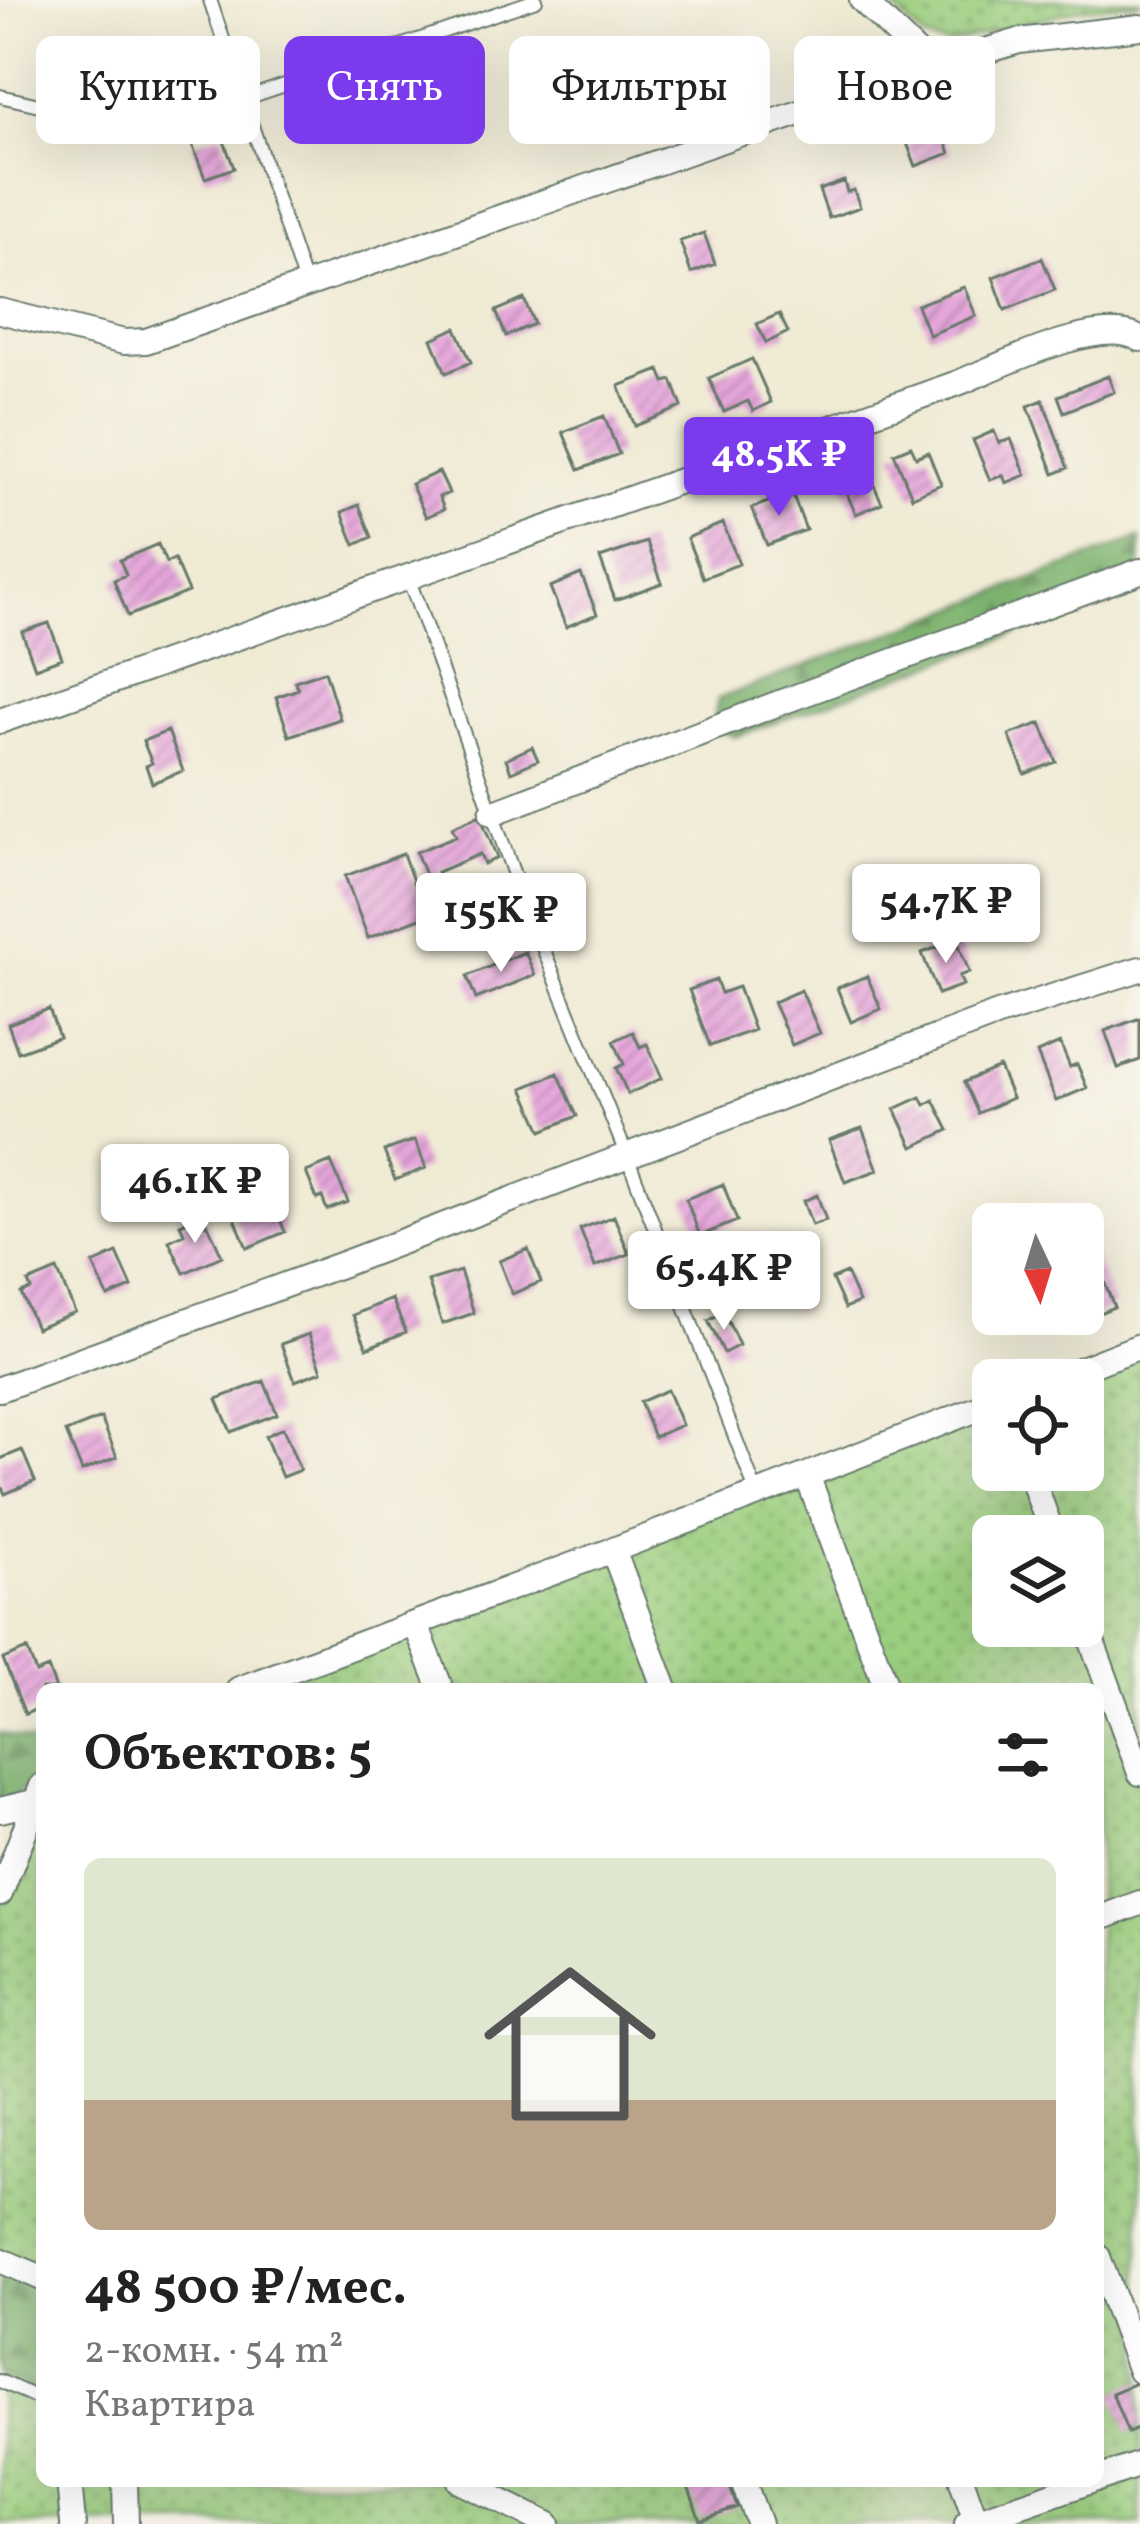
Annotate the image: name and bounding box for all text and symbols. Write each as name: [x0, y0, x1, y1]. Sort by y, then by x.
chip: Купить: [36, 36, 260, 144]
chip: Снять: [284, 36, 485, 144]
chip: Фильтры: [509, 36, 770, 144]
chip: Новое: [794, 36, 995, 144]
pin: 48.5K ₽: [668, 417, 890, 519]
text: 48.5K ₽: [711, 429, 847, 483]
pin: 54.7K ₽: [835, 864, 1057, 966]
pin: 155K ₽: [403, 873, 599, 975]
text: 54.7K ₽: [879, 876, 1013, 930]
text: 155K ₽: [443, 885, 559, 939]
pin: 46.1K ₽: [84, 1144, 306, 1246]
text: 46.1K ₽: [128, 1156, 262, 1210]
north arrow: [972, 1203, 1104, 1335]
map controls: [972, 1203, 1104, 1647]
pin: 65.4K ₽: [613, 1231, 835, 1333]
text: 65.4K ₽: [655, 1243, 793, 1297]
button: locate: [972, 1359, 1104, 1491]
button: layers: [972, 1515, 1104, 1647]
text: Объектов: 5: [84, 1720, 372, 1791]
icon: filters: [990, 1722, 1056, 1788]
icon: home: [462, 1936, 678, 2152]
text: 48 500 ₽/мес.: [84, 2254, 407, 2325]
text: 2-комн. · 54 m²: [84, 2325, 343, 2379]
text: Квартира: [84, 2379, 256, 2433]

